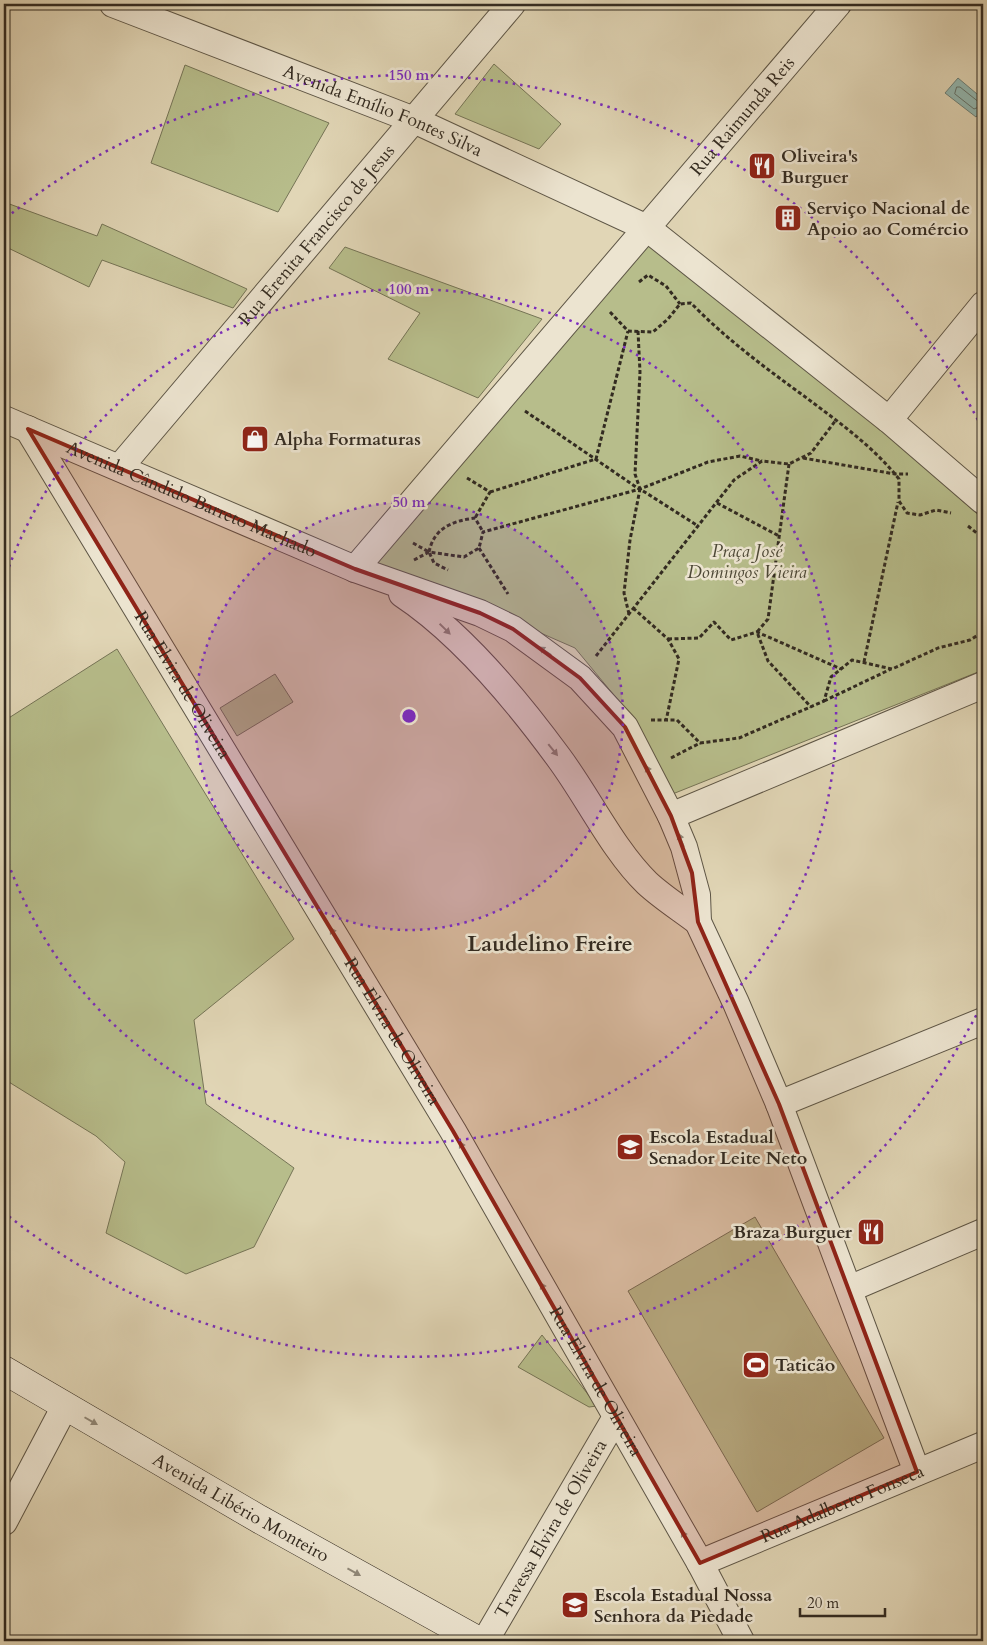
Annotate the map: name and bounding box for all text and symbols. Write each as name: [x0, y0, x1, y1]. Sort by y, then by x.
street label: Rua Raimunda Reis: [685, 51, 801, 181]
street label: Avenida Emílio Fontes Silva: [279, 59, 487, 163]
text: 150 m: [389, 65, 430, 85]
street label: Rua Erenita Francisco de Jesus: [233, 139, 401, 331]
place label: Oliveira's Burguer: [781, 144, 858, 190]
restaurant icon: Oliveira's Burguer: [747, 151, 777, 181]
place label: Serviço Nacional de Apoio ao Comércio: [807, 196, 970, 242]
building icon: Serviço Nacional de Apoio ao Comércio: [773, 203, 803, 233]
text: 100 m: [389, 279, 430, 299]
shop icon: Alpha Formaturas: [240, 424, 270, 454]
place label: Alpha Formaturas: [274, 427, 421, 452]
street label: Avenida Cândido Barreto Machado: [62, 435, 321, 564]
text: 50 m: [392, 492, 426, 512]
park label: Praça José Domingos Vieira: [687, 539, 807, 585]
street label: Rua Elvira de Oliveira: [128, 606, 237, 764]
one-way arrow: [439, 623, 451, 635]
one-way arrow: [538, 646, 551, 656]
centre of rings: [400, 707, 418, 725]
one-way arrow: [547, 744, 558, 757]
one-way arrow: [645, 765, 653, 780]
one-way arrow: [677, 833, 685, 847]
one-way arrow: [329, 928, 338, 941]
district label: Laudelino Freire: [467, 929, 633, 959]
street label: Rua Elvira de Oliveira: [338, 953, 447, 1110]
place label: Escola Estadual Senador Leite Neto: [649, 1125, 807, 1171]
school or university icon: Escola Estadual Senador Leite Neto: [615, 1132, 645, 1162]
one-way arrow: [459, 1141, 467, 1156]
restaurant icon: Braza Burguer: [856, 1217, 886, 1247]
place label: Braza Burguer: [733, 1220, 853, 1245]
one-way arrow: [539, 1283, 548, 1296]
street label: Rua Elvira de Oliveira: [543, 1302, 649, 1461]
sports icon: Taticão: [741, 1350, 771, 1380]
place label: Taticão: [775, 1353, 835, 1378]
one-way arrow: [85, 1417, 98, 1426]
street label: Travessa Elvira de Oliveira: [489, 1435, 613, 1623]
street label: Avenida Libério Monteiro: [148, 1447, 334, 1569]
street label: Rua Adalberto Fonseca: [757, 1459, 928, 1549]
one-way arrow: [681, 1529, 689, 1544]
one-way arrow: [347, 1567, 360, 1576]
place label: Escola Estadual Nossa Senhora da Piedade: [594, 1583, 772, 1629]
scale bar: [800, 1585, 884, 1617]
school or university icon: Escola Estadual Nossa Senhora da Piedade: [560, 1590, 590, 1620]
text: 20 m: [807, 1593, 839, 1613]

